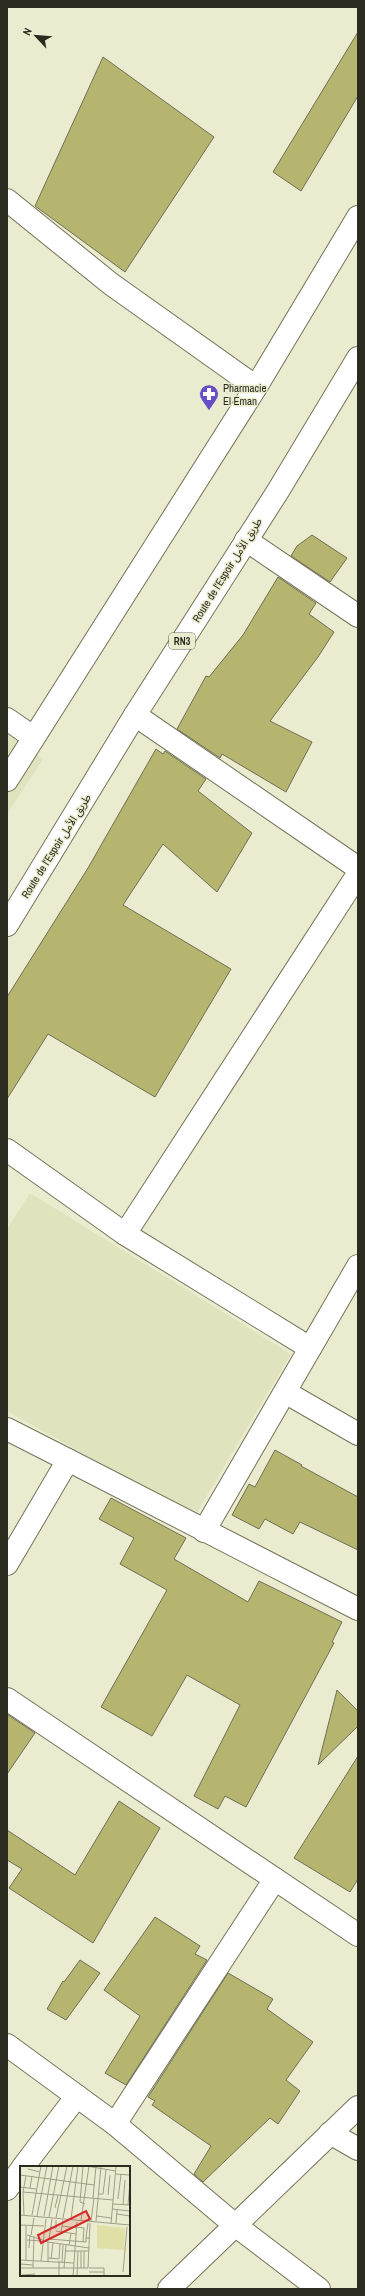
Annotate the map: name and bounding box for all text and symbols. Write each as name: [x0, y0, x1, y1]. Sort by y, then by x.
north arrow: [16, 16, 56, 56]
text: N: [19, 26, 35, 38]
place label: Pharmacie El Eman: [223, 381, 267, 408]
pharmacy icon: Pharmacie El Eman: [198, 383, 220, 411]
street label: Route de l’Espoir طريق الأمل: [189, 515, 265, 625]
road number: RN3: [169, 633, 195, 649]
street label: Route de l’Espoir طريق الأمل: [18, 791, 94, 901]
inset map: [20, 2166, 130, 2276]

